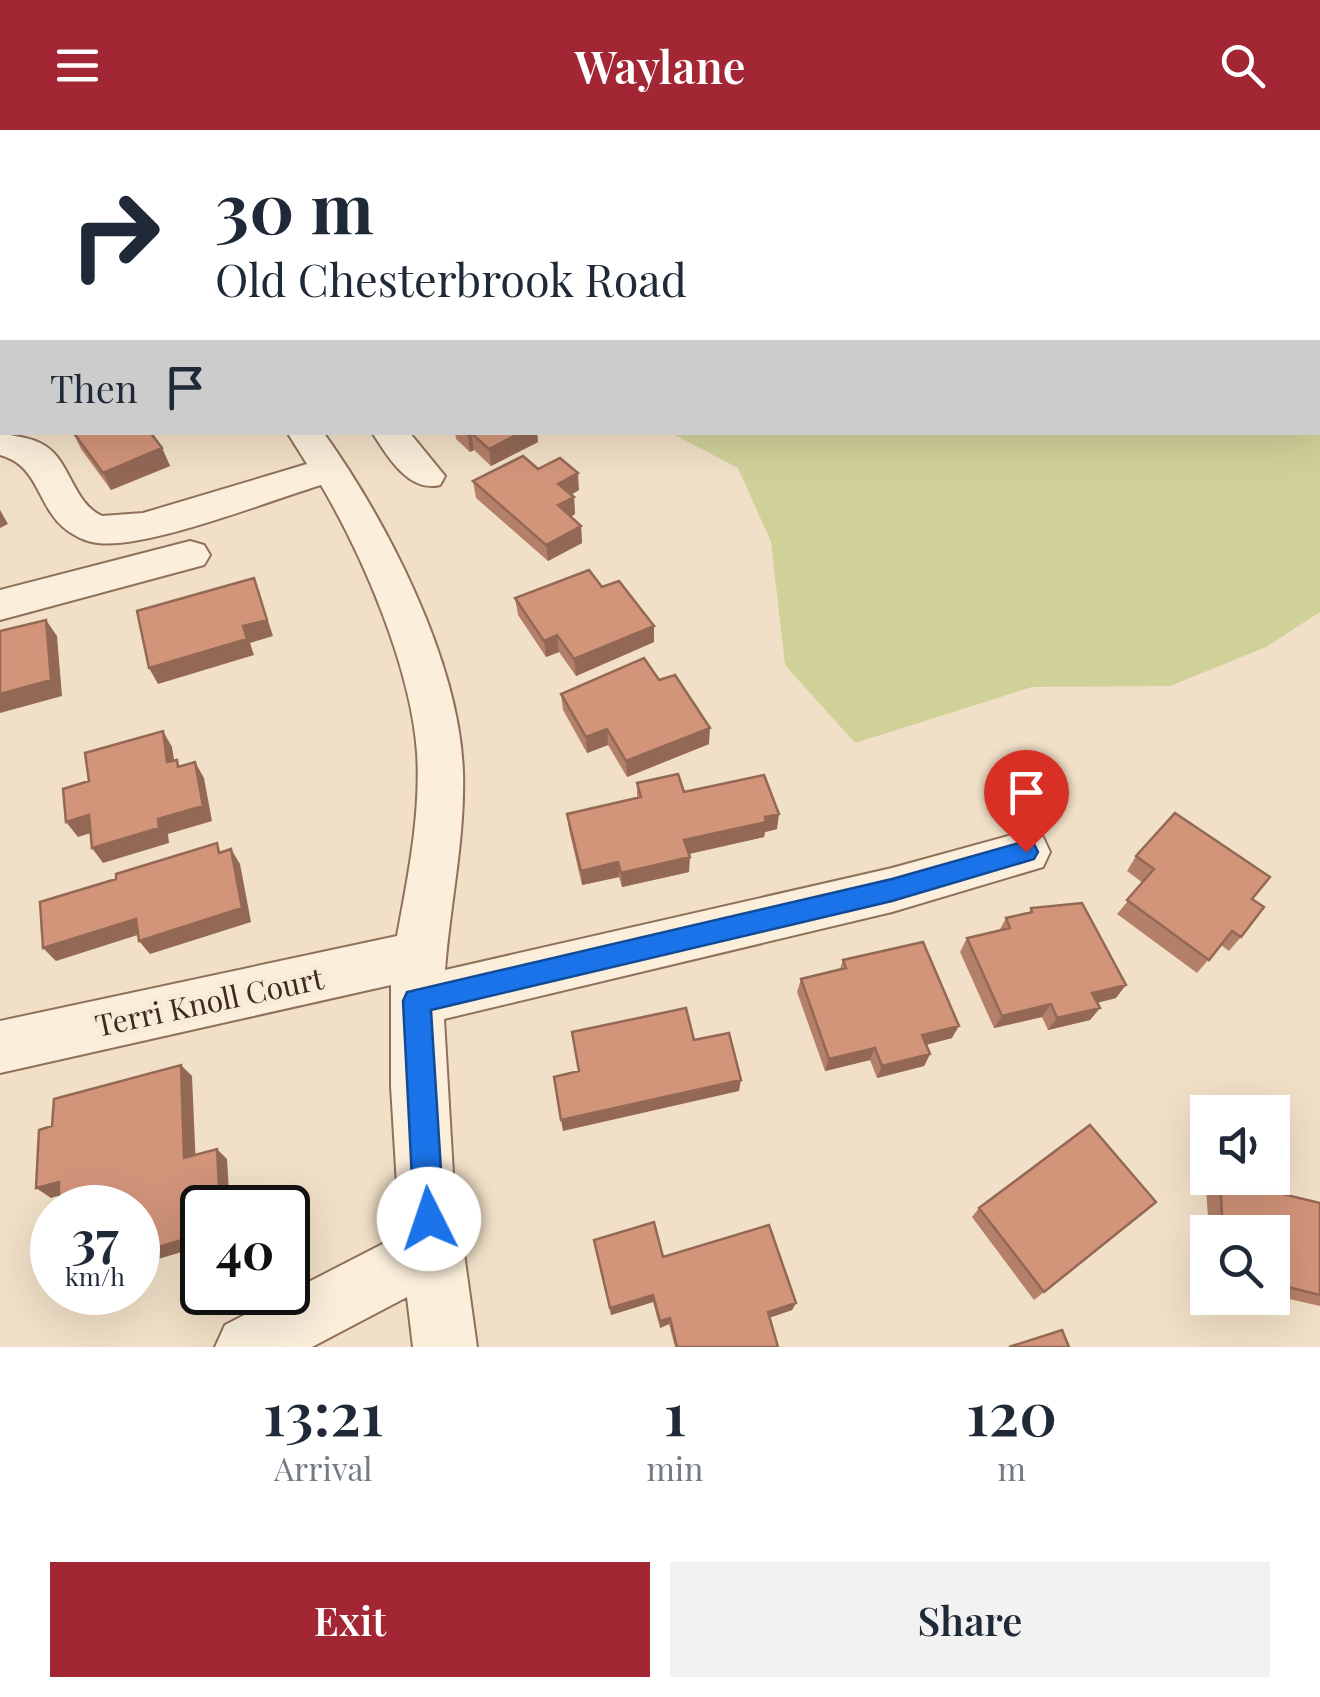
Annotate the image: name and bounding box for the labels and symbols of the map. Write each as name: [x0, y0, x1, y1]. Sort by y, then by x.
pin: [984, 750, 1069, 853]
street label: Terri Knoll Court: [91, 957, 327, 1045]
position arrow: [377, 1167, 481, 1271]
speed limit sign: 40: [180, 1185, 310, 1315]

